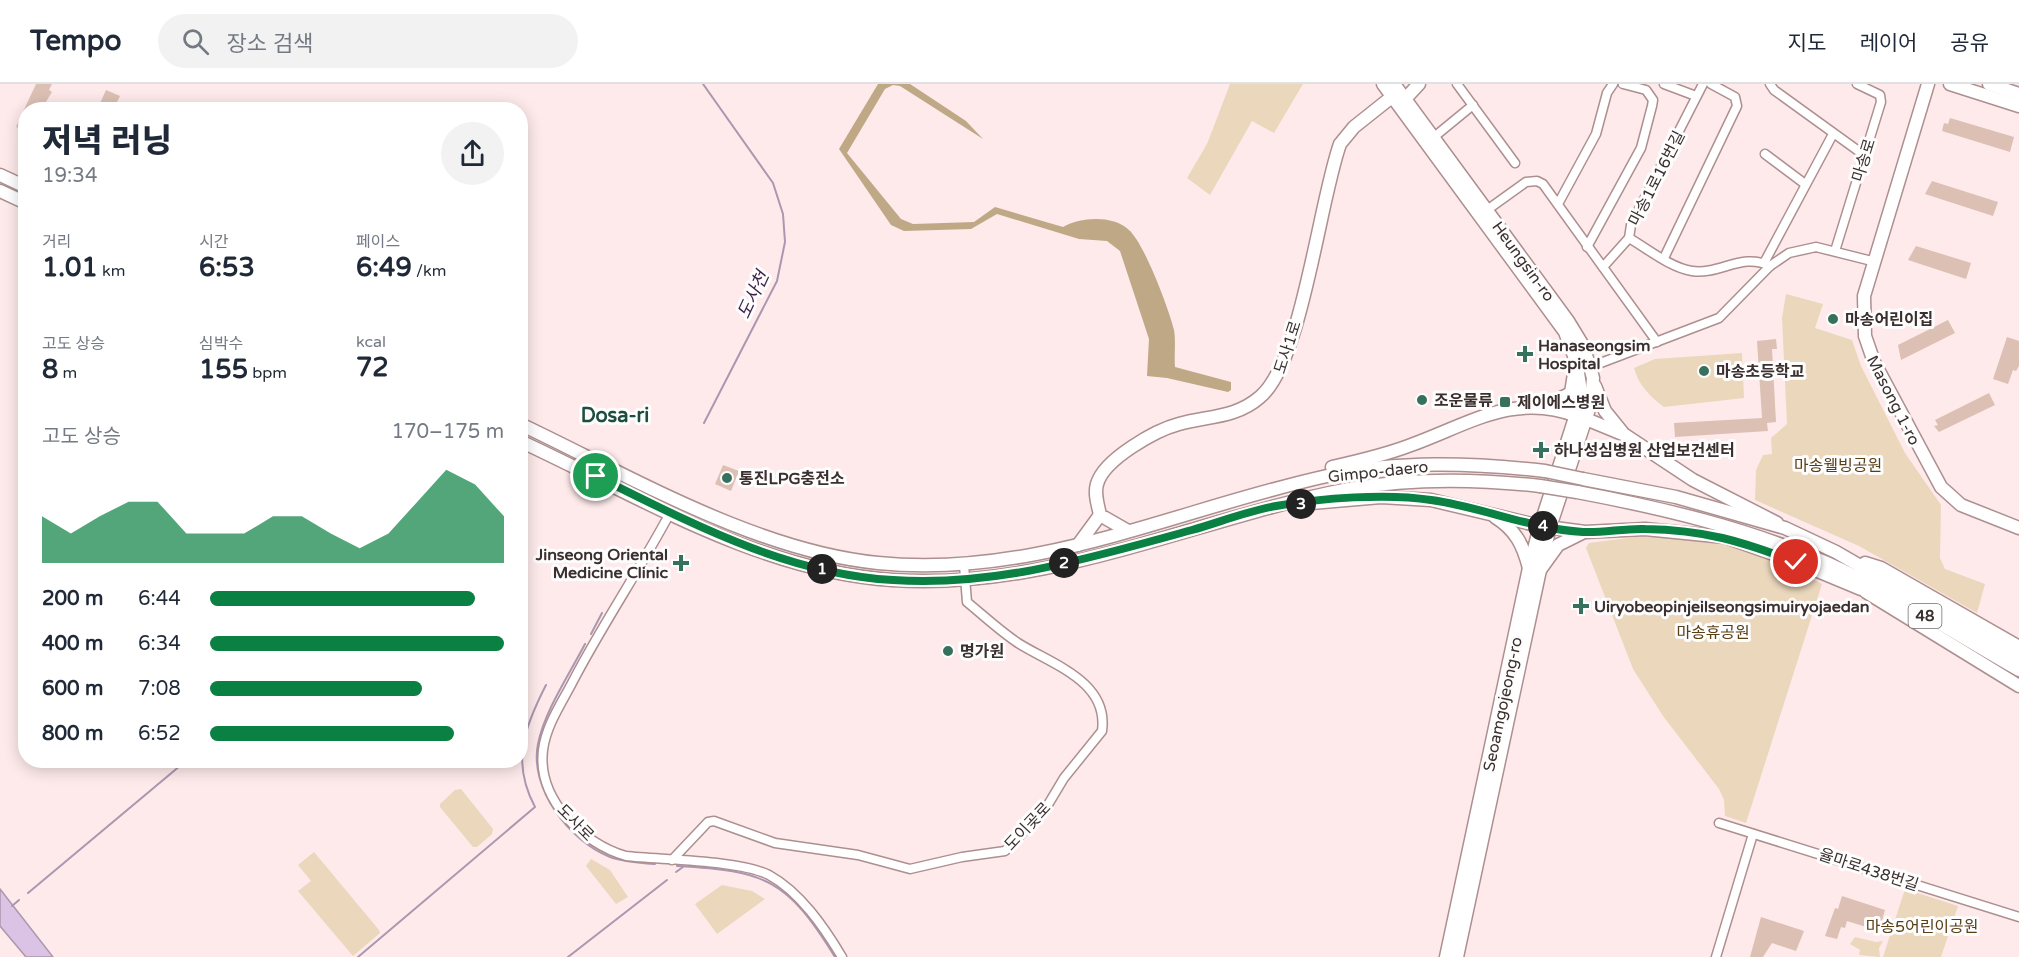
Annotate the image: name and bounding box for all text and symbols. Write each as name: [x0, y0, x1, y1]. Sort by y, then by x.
search box: [158, 14, 578, 68]
text: Tempo: [30, 24, 122, 58]
icon: search: [179, 25, 212, 58]
text: 장소 검색: [227, 31, 313, 57]
text: 지도: [1788, 31, 1826, 56]
text: 레이어: [1859, 31, 1917, 56]
text: 공유: [1950, 31, 1989, 56]
text: 저녁 러닝: [42, 122, 172, 161]
button: share: [441, 122, 504, 185]
street label: 마송1로16번길: [1624, 128, 1689, 229]
street label: 마송로: [1848, 136, 1880, 184]
text: 19:34: [42, 164, 97, 188]
street label: Heungsin-ro: [1487, 218, 1559, 306]
text: 거리: [42, 232, 71, 252]
text: 시간: [199, 232, 228, 252]
text: 페이스: [356, 232, 400, 252]
text: 1.01: [42, 252, 98, 283]
text: 6:53: [199, 252, 255, 283]
text: 6:49: [356, 252, 412, 283]
text: km: [98, 261, 125, 281]
text: /km: [412, 261, 446, 281]
water label: 도사천: [733, 266, 774, 322]
place label: 마송어린이집: [1845, 310, 1933, 330]
marker: 마송어린이집: [1826, 312, 1840, 326]
street label: 도사1로: [1270, 318, 1306, 376]
text: kcal: [356, 332, 386, 352]
text: 고도 상승: [42, 334, 105, 354]
text: 심박수: [199, 334, 243, 354]
place label: Hanaseongsim Hospital: [1538, 336, 1650, 374]
marker: Hanaseongsim Hospital: [1516, 345, 1534, 363]
text: 72: [356, 352, 389, 383]
street label: Masong 1-ro: [1862, 352, 1924, 449]
text: 8: [42, 354, 58, 385]
text: 155: [199, 354, 248, 385]
place label: 마송초등학교: [1716, 362, 1805, 382]
text: m: [58, 363, 77, 383]
text: bpm: [248, 363, 287, 383]
marker: 마송초등학교: [1697, 364, 1711, 378]
place label: 조운물류: [1434, 391, 1493, 411]
marker: 조운물류: [1415, 393, 1429, 407]
place label: 제이에스병원: [1517, 393, 1605, 413]
marker: 제이에스병원: [1498, 395, 1512, 409]
district label: Dosa-ri: [581, 404, 649, 428]
text: 170–175 m: [391, 420, 504, 444]
text: 고도 상승: [42, 425, 121, 449]
marker: 하나성심병원 산업보건센터: [1532, 441, 1550, 459]
place label: 하나성심병원 산업보건센터: [1554, 441, 1735, 461]
pin: [570, 450, 621, 501]
park label: 마송웰빙공원: [1794, 456, 1882, 476]
street label: Gimpo-daero: [1327, 457, 1429, 487]
icon: arrive: [579, 459, 612, 492]
place label: 통진LPG충전소: [739, 469, 845, 489]
marker: 통진LPG충전소: [720, 471, 734, 485]
pin: 3: [1286, 489, 1316, 519]
text: 3: [1296, 494, 1306, 514]
pin: 4: [1528, 511, 1558, 541]
text: 4: [1538, 516, 1548, 536]
pin: [1770, 536, 1821, 587]
place label: Jinseong Oriental Medicine Clinic: [535, 545, 668, 583]
icon: check: [1779, 545, 1812, 578]
pin: 2: [1049, 548, 1079, 578]
text: 2: [1059, 553, 1069, 573]
marker: Jinseong Oriental Medicine Clinic: [672, 554, 690, 572]
pin: 1: [807, 554, 837, 584]
text: 1: [817, 559, 827, 579]
text: 200 m: [42, 587, 103, 611]
text: 6:44: [138, 587, 181, 611]
marker: Uiryobeopinjeilseongsimuiryojaedan: [1572, 597, 1590, 615]
place label: Uiryobeopinjeilseongsimuiryojaedan: [1594, 597, 1870, 617]
road number: 48: [1908, 604, 1942, 628]
park label: 마송휴공원: [1676, 623, 1750, 643]
text: 400 m: [42, 632, 103, 656]
text: 6:34: [138, 632, 181, 656]
street label: Seoamgojeong-ro: [1479, 635, 1527, 773]
place label: 명가원: [960, 642, 1004, 662]
marker: 명가원: [941, 644, 955, 658]
text: 600 m: [42, 677, 103, 701]
text: 7:08: [138, 677, 181, 701]
text: 800 m: [42, 722, 103, 746]
text: 6:52: [138, 722, 181, 746]
street label: 도이곶로: [1000, 798, 1055, 855]
street label: 도사로: [553, 800, 598, 846]
street label: 율마로438번길: [1816, 844, 1921, 895]
park label: 마송5어린이공원: [1865, 917, 1979, 937]

